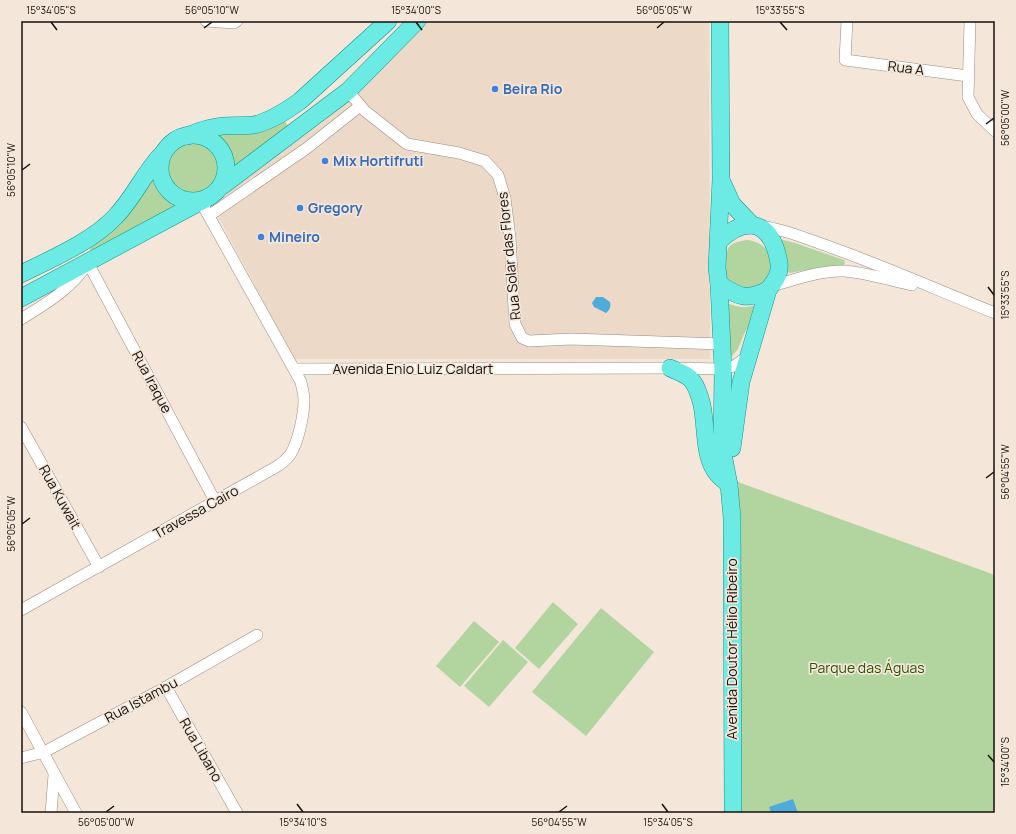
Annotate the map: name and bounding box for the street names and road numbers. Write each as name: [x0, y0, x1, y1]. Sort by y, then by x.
street label: Rua A: [887, 56, 926, 79]
street label: Rua Solar das Flores: [492, 191, 525, 321]
street label: Rua Iraque: [128, 347, 177, 416]
street label: Avenida Enio Luiz Caldart: [333, 359, 494, 378]
street label: Rua Kuwait: [35, 461, 86, 533]
street label: Travessa Cairo: [150, 480, 242, 543]
street label: Avenida Doutor Hélio Ribeiro: [722, 558, 741, 740]
street label: Rua Istambu: [101, 672, 181, 727]
street label: Rua Libano: [176, 714, 227, 785]

